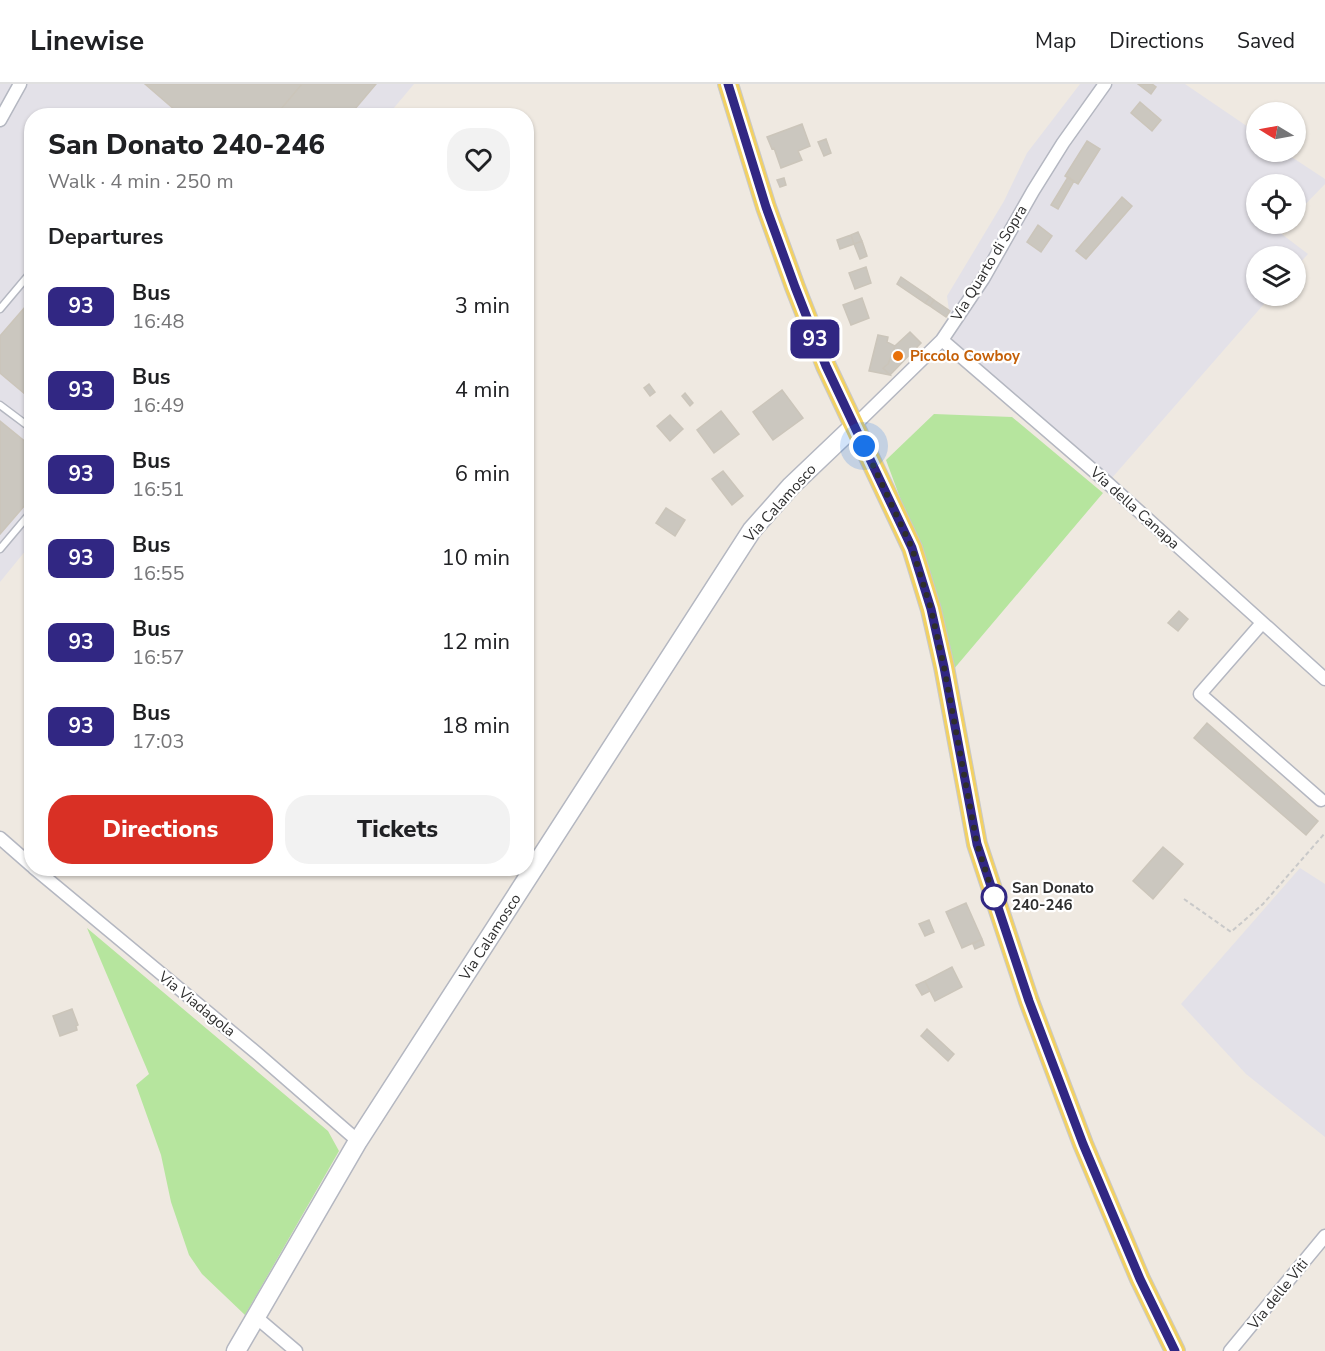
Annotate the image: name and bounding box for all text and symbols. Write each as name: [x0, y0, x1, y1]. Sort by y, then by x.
text: Linewise: [30, 22, 144, 60]
text: Map: [1035, 27, 1076, 55]
text: Directions: [1109, 27, 1204, 55]
text: Saved: [1237, 27, 1295, 55]
north arrow: [1246, 102, 1306, 162]
map controls: [1246, 102, 1306, 306]
text: San Donato 240-246: [48, 126, 325, 164]
button: heart: [447, 128, 510, 191]
text: Walk · 4 min · 250 m: [48, 168, 234, 195]
button: locate: [1246, 174, 1306, 234]
street label: Via Quarto di Sopra: [946, 201, 1032, 326]
text: Departures: [48, 222, 163, 252]
button: layers: [1246, 246, 1306, 306]
text: Bus: [132, 278, 171, 308]
text: 3 min: [455, 291, 510, 321]
text: 93: [68, 292, 94, 320]
text: 16:48: [132, 308, 185, 335]
line badge: 93: [788, 320, 842, 358]
text: 93: [802, 325, 828, 353]
place label: Piccolo Cowboy: [910, 346, 1020, 366]
marker: Piccolo Cowboy: [891, 349, 905, 363]
text: Bus: [132, 362, 171, 392]
text: 4 min: [455, 375, 510, 405]
text: 93: [68, 376, 94, 404]
text: 16:49: [132, 392, 185, 419]
your location: [849, 431, 879, 461]
text: Bus: [132, 446, 171, 476]
text: 6 min: [455, 459, 510, 489]
street label: Via Calamosco: [739, 459, 821, 547]
text: 93: [68, 460, 94, 488]
street label: Via della Canapa: [1085, 462, 1184, 554]
text: 16:51: [132, 476, 185, 503]
text: Bus: [132, 530, 171, 560]
text: 10 min: [442, 543, 510, 573]
text: 93: [68, 544, 94, 572]
text: 16:55: [132, 560, 185, 587]
text: Bus: [132, 614, 171, 644]
text: 12 min: [442, 627, 510, 657]
text: 93: [68, 628, 94, 656]
text: 16:57: [132, 644, 185, 671]
text: Bus: [132, 698, 171, 728]
text: 18 min: [442, 711, 510, 741]
text: 93: [68, 712, 94, 740]
text: 17:03: [132, 728, 185, 755]
button: Directions: [48, 795, 273, 864]
button: Tickets: [285, 795, 510, 864]
place label: San Donato 240-246: [1012, 878, 1094, 915]
marker: San Donato 240-246: [981, 884, 1007, 910]
street label: Via Calamosco: [454, 890, 525, 985]
street label: Via Viadagola: [154, 966, 240, 1041]
street label: Via delle Viti: [1243, 1254, 1313, 1334]

